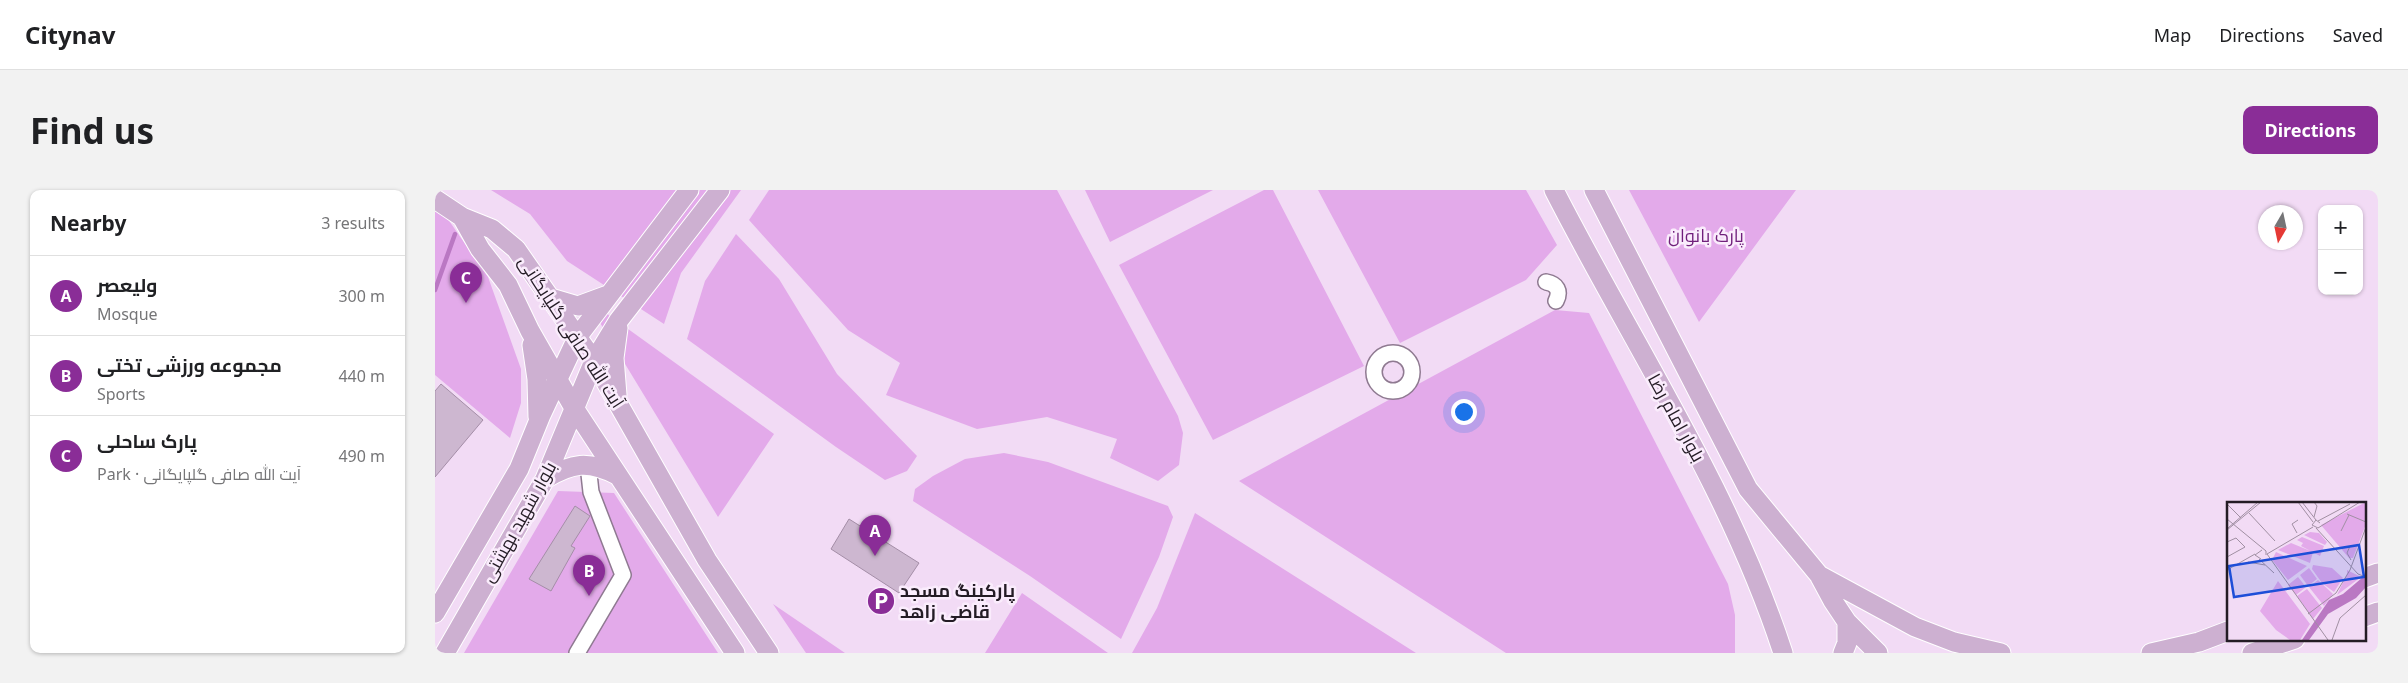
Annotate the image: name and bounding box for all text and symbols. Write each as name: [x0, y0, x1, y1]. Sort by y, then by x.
text: Citynav: [25, 18, 115, 51]
text: Map: [2154, 23, 2191, 47]
text: Directions: [2219, 23, 2305, 47]
text: Saved: [2333, 23, 2383, 47]
button: Directions: [2243, 106, 2378, 154]
text: Find us: [30, 107, 154, 154]
north arrow: [2258, 205, 2303, 250]
map controls: [2318, 205, 2363, 295]
button: +: [2318, 205, 2363, 250]
text: Nearby: [50, 209, 126, 237]
text: 3 results: [321, 212, 385, 234]
park label: پارک بانوان: [1668, 223, 1744, 248]
button: −: [2318, 250, 2363, 295]
street label: آیت الله صافی گلپایگانی: [513, 251, 630, 413]
pin: C: [450, 262, 482, 303]
text: ولیعصر: [97, 272, 157, 298]
text: A: [60, 285, 72, 307]
text: 300 m: [338, 285, 385, 307]
text: Mosque: [97, 303, 158, 325]
text: مجموعه ورزشی تختی: [97, 352, 282, 378]
text: B: [61, 365, 71, 387]
text: 440 m: [338, 365, 385, 387]
street label: بلوار امام رضا: [1642, 369, 1711, 466]
text: Sports: [97, 383, 145, 405]
your location: [1451, 399, 1477, 425]
text: پارک ساحلی: [97, 428, 197, 454]
text: C: [61, 445, 71, 467]
text: 490 m: [338, 445, 385, 467]
street label: بلوار شهید بهشتی: [475, 457, 561, 586]
text: Park · آیت الله صافی گلپایگانی: [97, 463, 301, 485]
inset map: [2227, 502, 2365, 640]
pin: A: [859, 515, 891, 556]
pin: B: [573, 555, 605, 596]
place label: پارکینگ مسجد قاضی زاهد: [900, 578, 1015, 623]
parking icon: پارکینگ مسجد قاضی زاهد: [866, 586, 896, 616]

